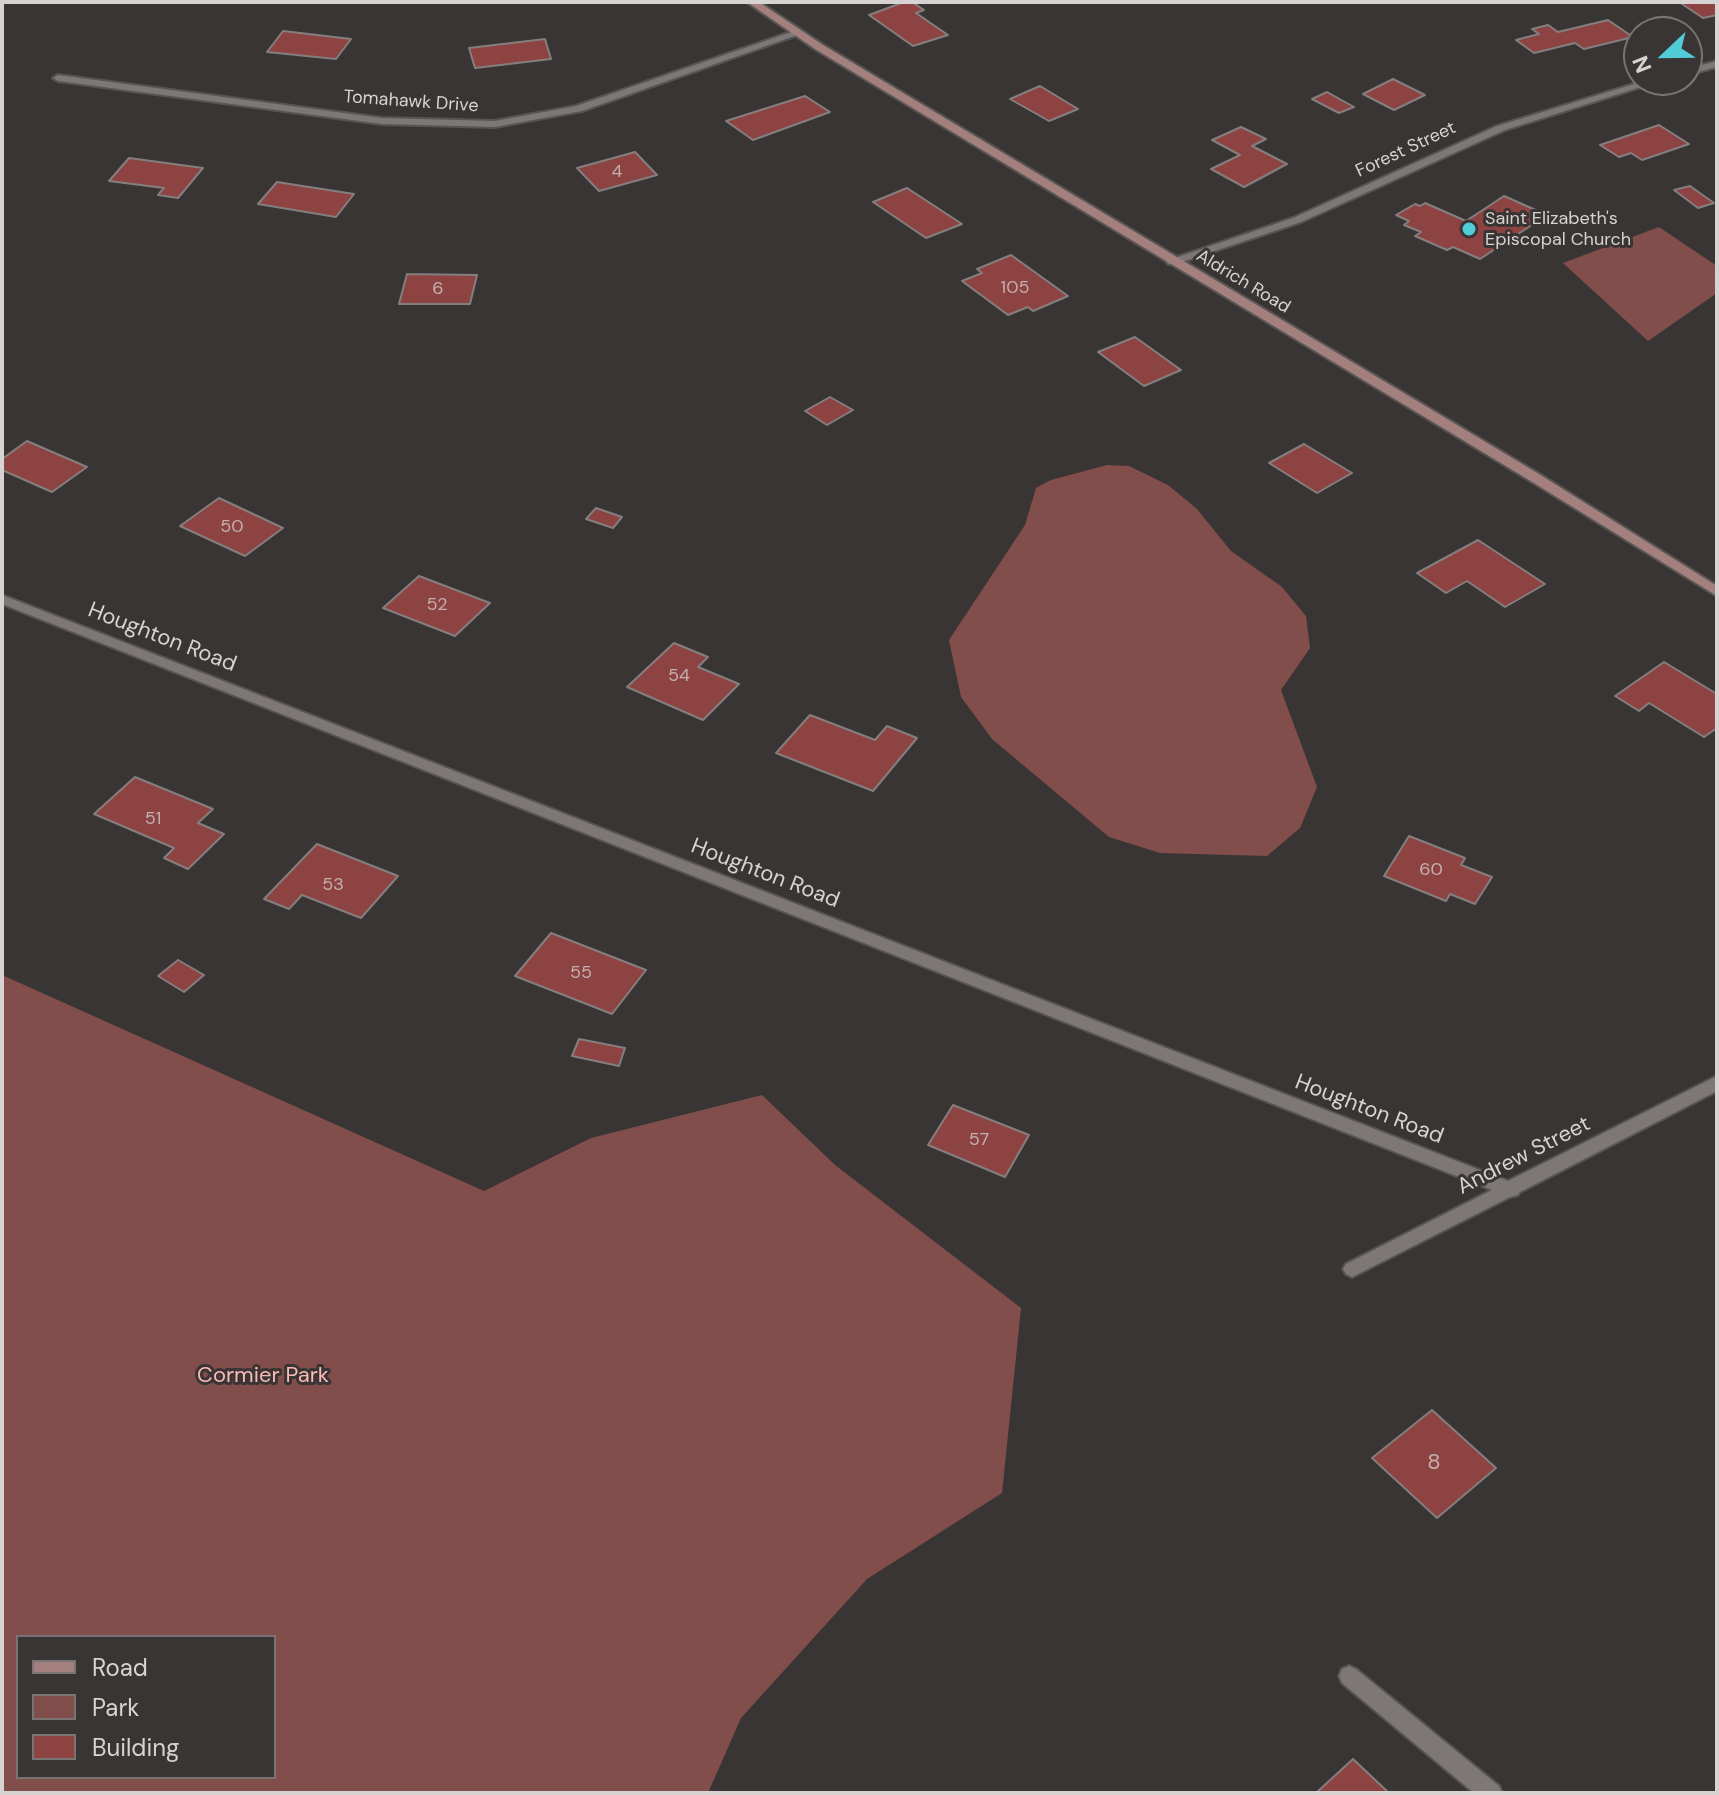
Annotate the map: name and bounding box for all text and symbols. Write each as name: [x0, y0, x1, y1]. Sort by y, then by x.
north arrow: [1623, 16, 1703, 96]
text: N: [1626, 52, 1659, 77]
street label: Tomahawk Drive: [343, 87, 479, 117]
street label: Forest Street: [1353, 117, 1459, 183]
house number: 4: [612, 161, 622, 183]
place label: Saint Elizabeth's Episcopal Church: [1485, 208, 1631, 250]
marker: Saint Elizabeth's Episcopal Church: [1460, 220, 1478, 238]
street label: Aldrich Road: [1192, 246, 1294, 318]
house number: 105: [1001, 277, 1029, 299]
house number: 6: [432, 278, 444, 300]
house number: 50: [220, 516, 244, 538]
house number: 52: [426, 594, 448, 616]
street label: Houghton Road: [84, 598, 240, 678]
house number: 54: [668, 665, 690, 687]
house number: 51: [145, 808, 161, 830]
street label: Houghton Road: [687, 834, 843, 914]
house number: 60: [1419, 859, 1443, 881]
house number: 53: [322, 874, 344, 896]
house number: 55: [570, 962, 592, 984]
street label: Houghton Road: [1291, 1070, 1447, 1150]
street label: Andrew Street: [1453, 1111, 1595, 1201]
house number: 57: [969, 1129, 989, 1151]
park label: Cormier Park: [197, 1363, 329, 1389]
house number: 8: [1427, 1450, 1441, 1476]
legend: [16, 1635, 276, 1779]
text: Road: [92, 1652, 148, 1683]
text: Park: [92, 1692, 139, 1723]
text: Building: [92, 1732, 179, 1763]

